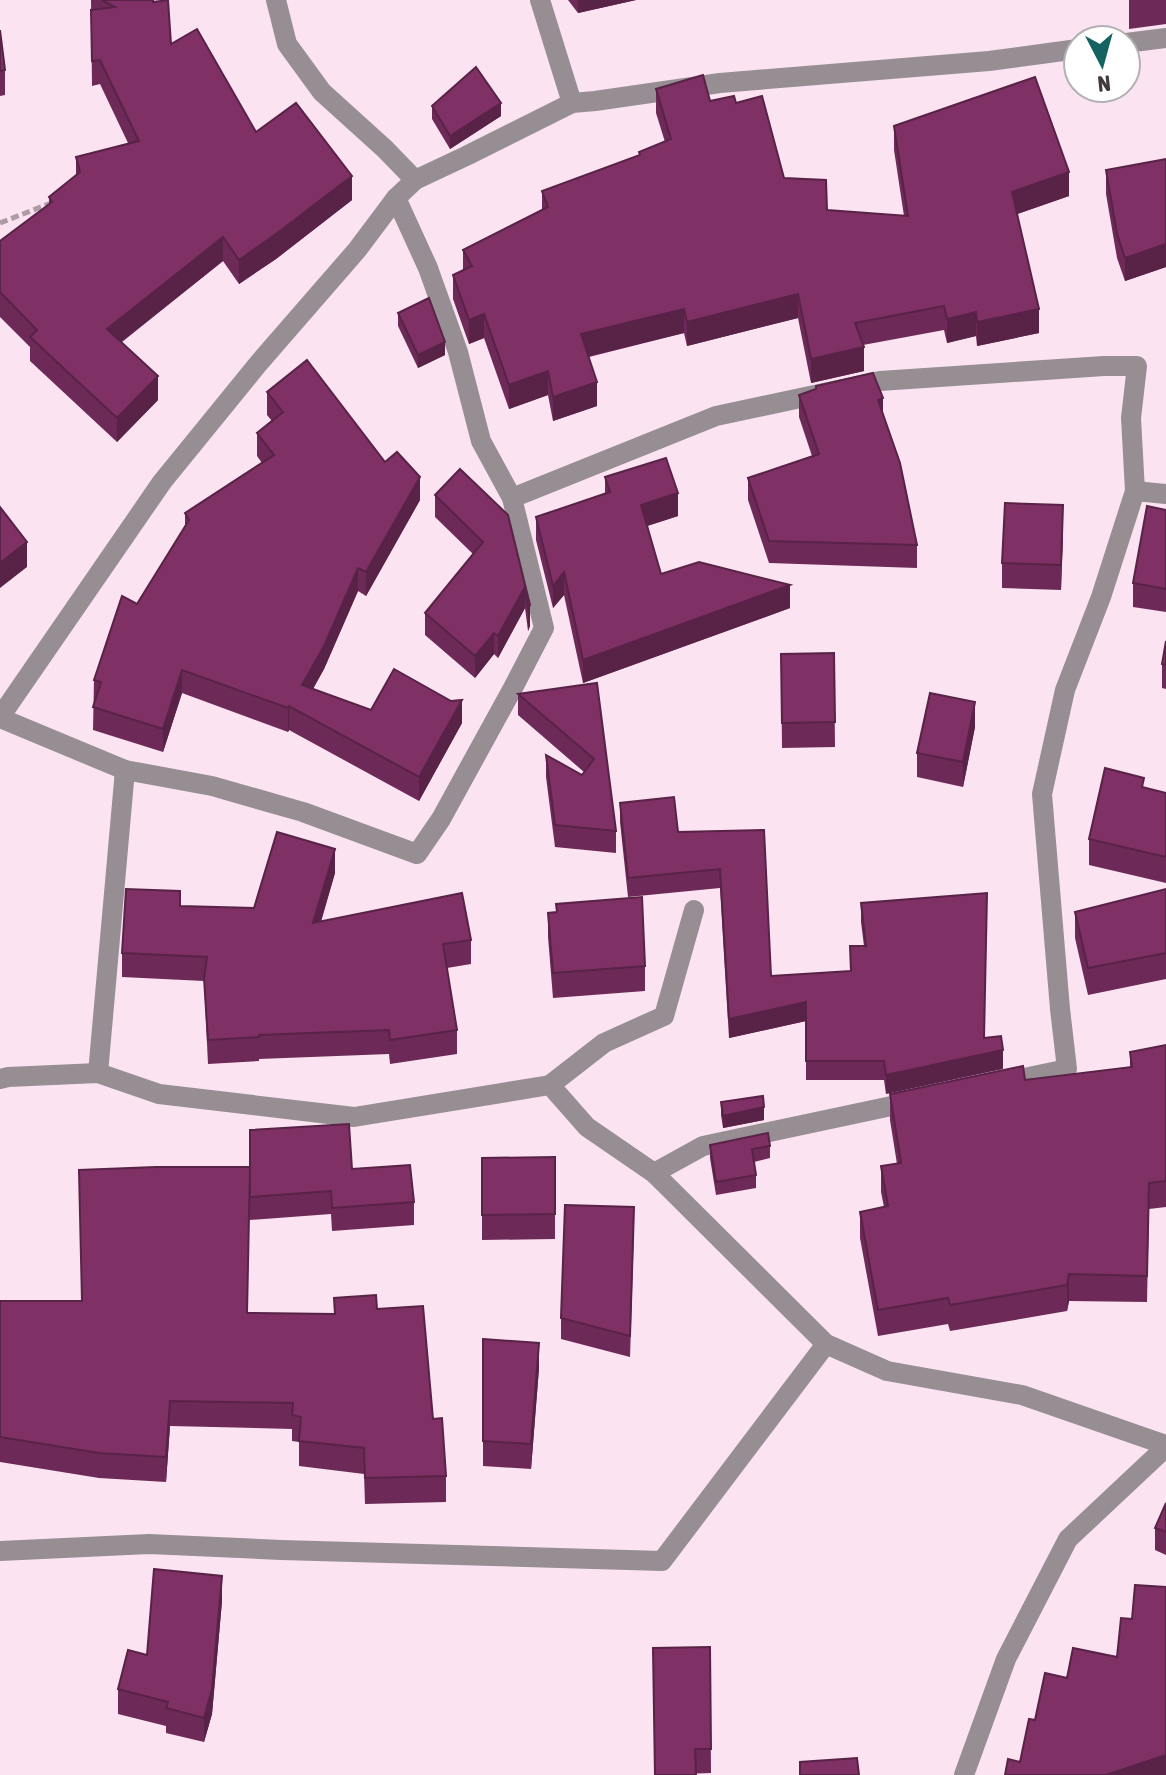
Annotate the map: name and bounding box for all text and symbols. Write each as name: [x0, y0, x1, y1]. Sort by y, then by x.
north arrow: [1062, 24, 1142, 104]
text: N: [1096, 70, 1112, 97]

